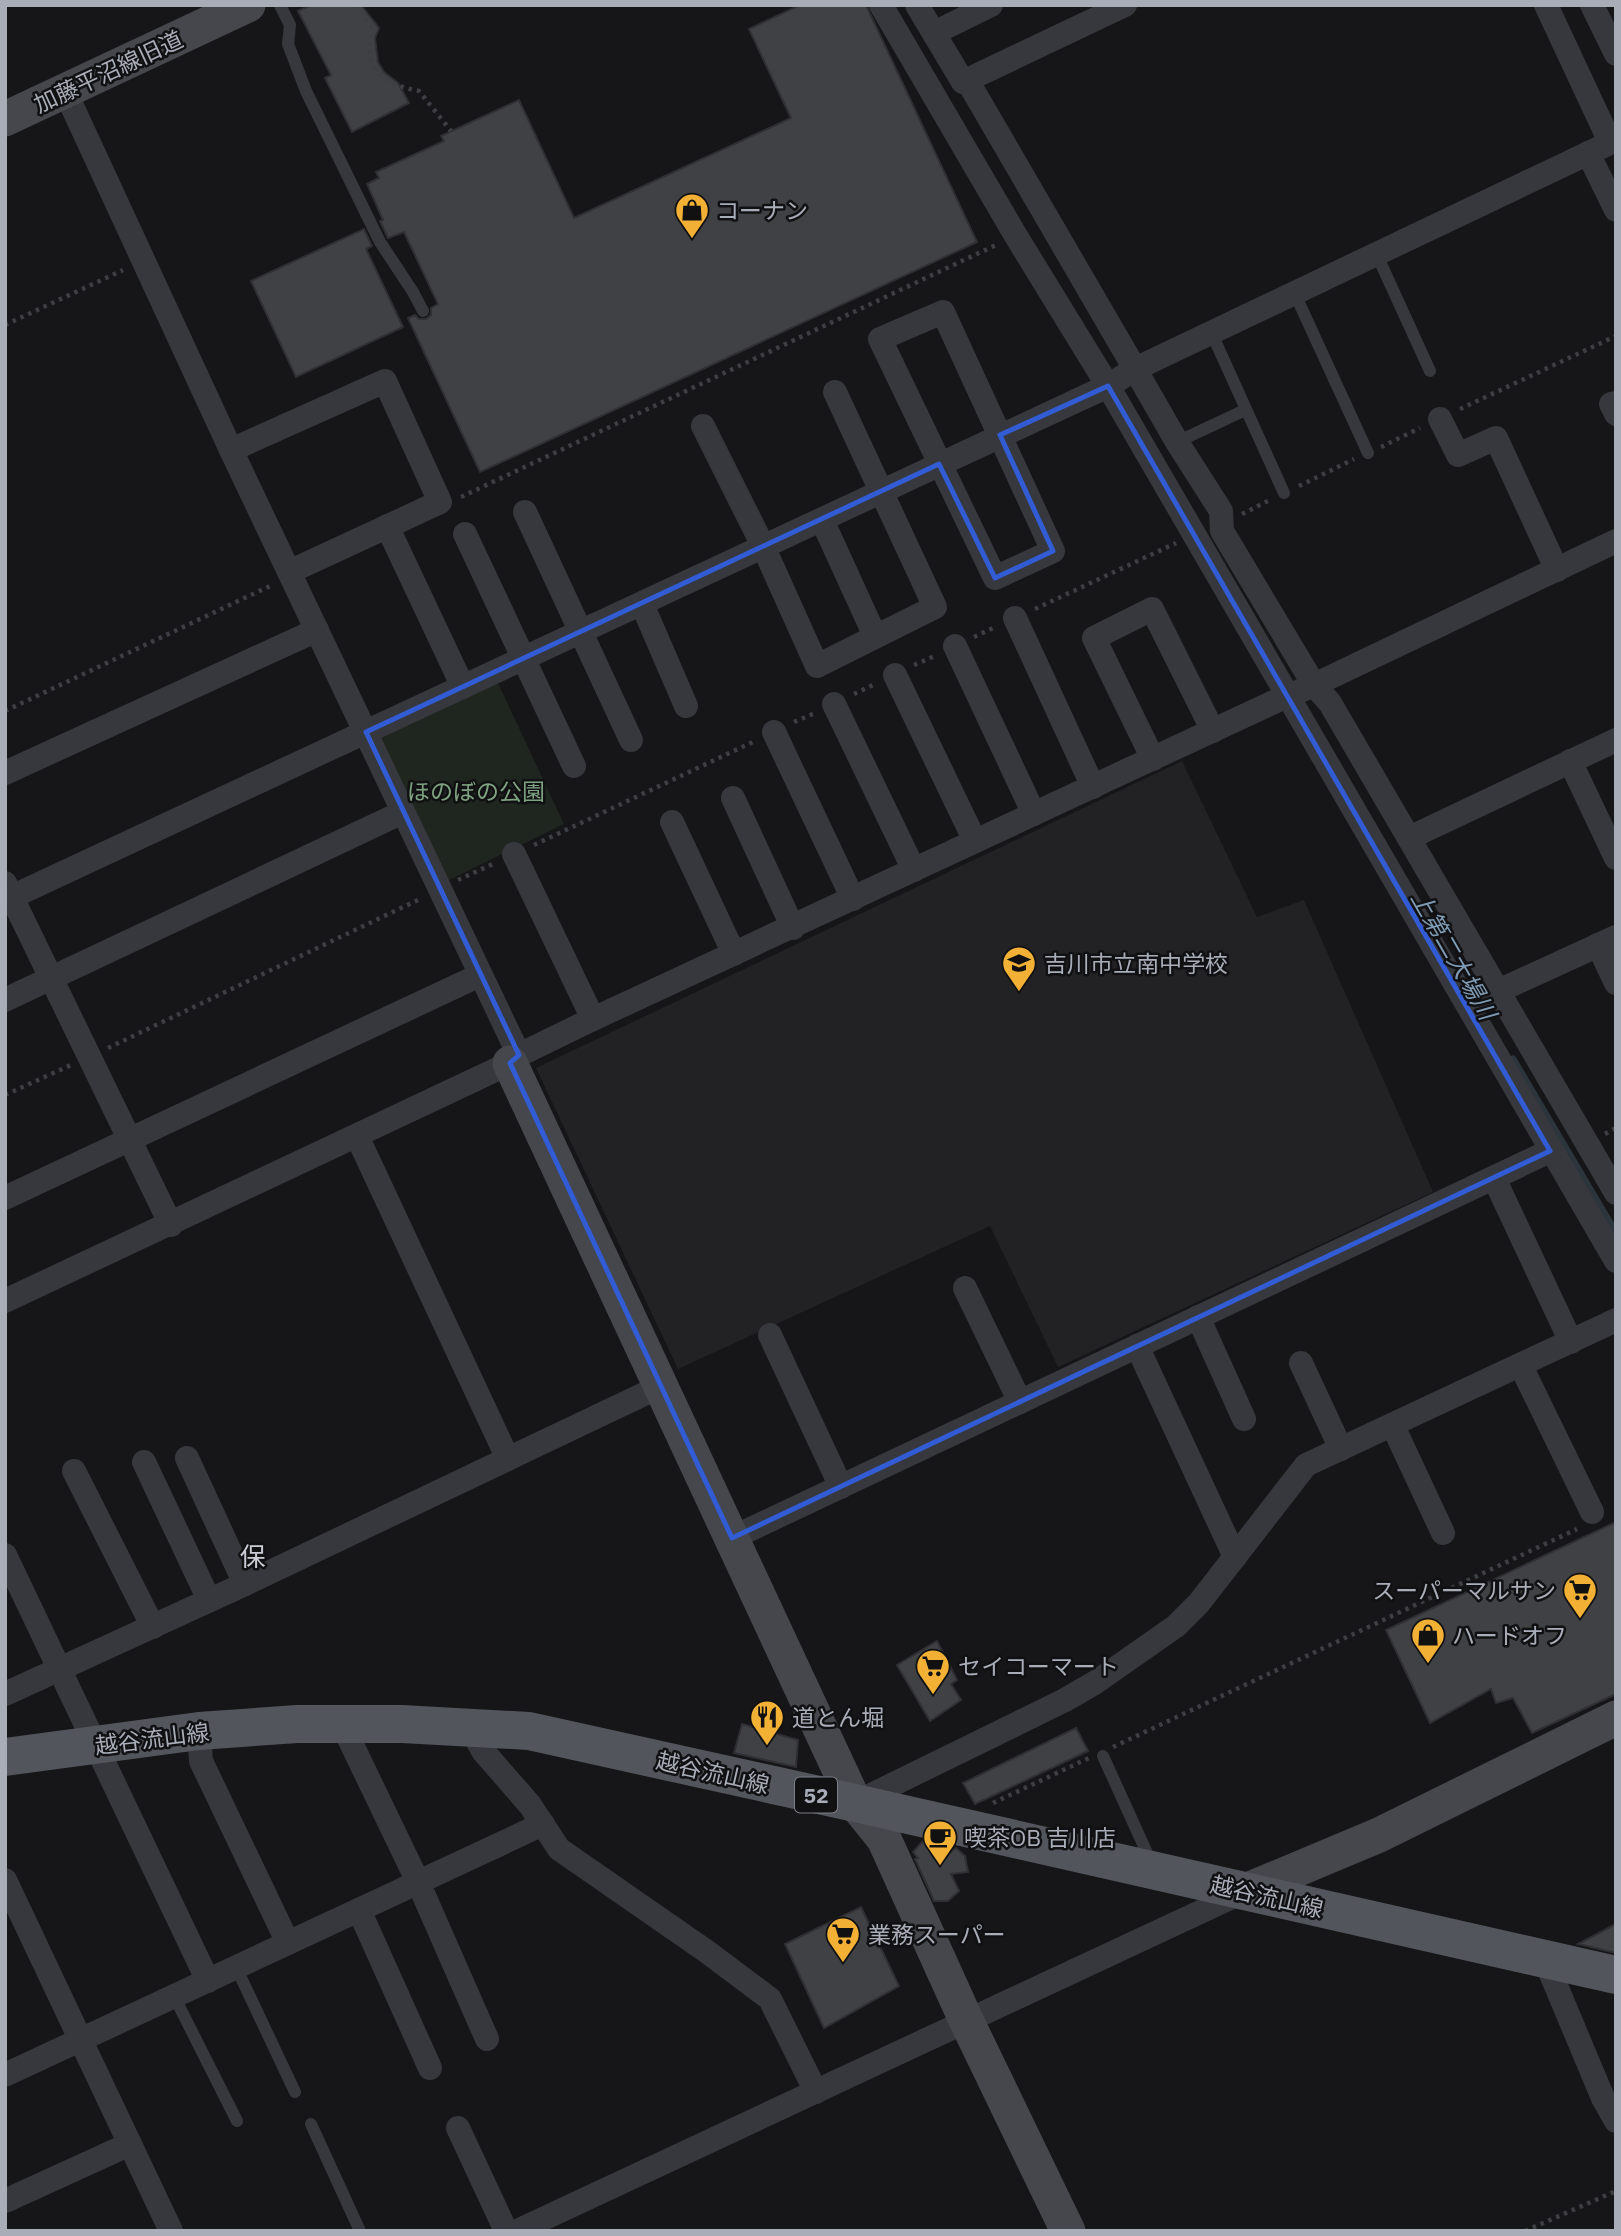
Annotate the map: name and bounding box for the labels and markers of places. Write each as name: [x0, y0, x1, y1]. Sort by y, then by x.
shop icon: コーナン: [673, 191, 711, 240]
place label: コーナン: [716, 195, 808, 225]
school or university icon: 吉川市立南中学校: [1000, 944, 1038, 993]
place label: 吉川市立南中学校: [1044, 948, 1228, 978]
supermarket icon: スーパーマルサン: [1561, 1571, 1599, 1620]
place label: スーパーマルサン: [1372, 1575, 1556, 1605]
shop icon: ハードオフ: [1409, 1616, 1447, 1665]
place label: ハードオフ: [1452, 1620, 1567, 1650]
supermarket icon: セイコーマート: [914, 1647, 952, 1696]
place label: セイコーマート: [958, 1651, 1119, 1681]
restaurant icon: 道とん堀: [748, 1698, 786, 1747]
place label: 道とん堀: [792, 1702, 884, 1732]
cafe icon: 喫茶OB 吉川店: [921, 1818, 959, 1867]
place label: 喫茶OB 吉川店: [964, 1822, 1116, 1852]
supermarket icon: 業務スーパー: [824, 1915, 862, 1964]
place label: 業務スーパー: [868, 1919, 1006, 1949]

